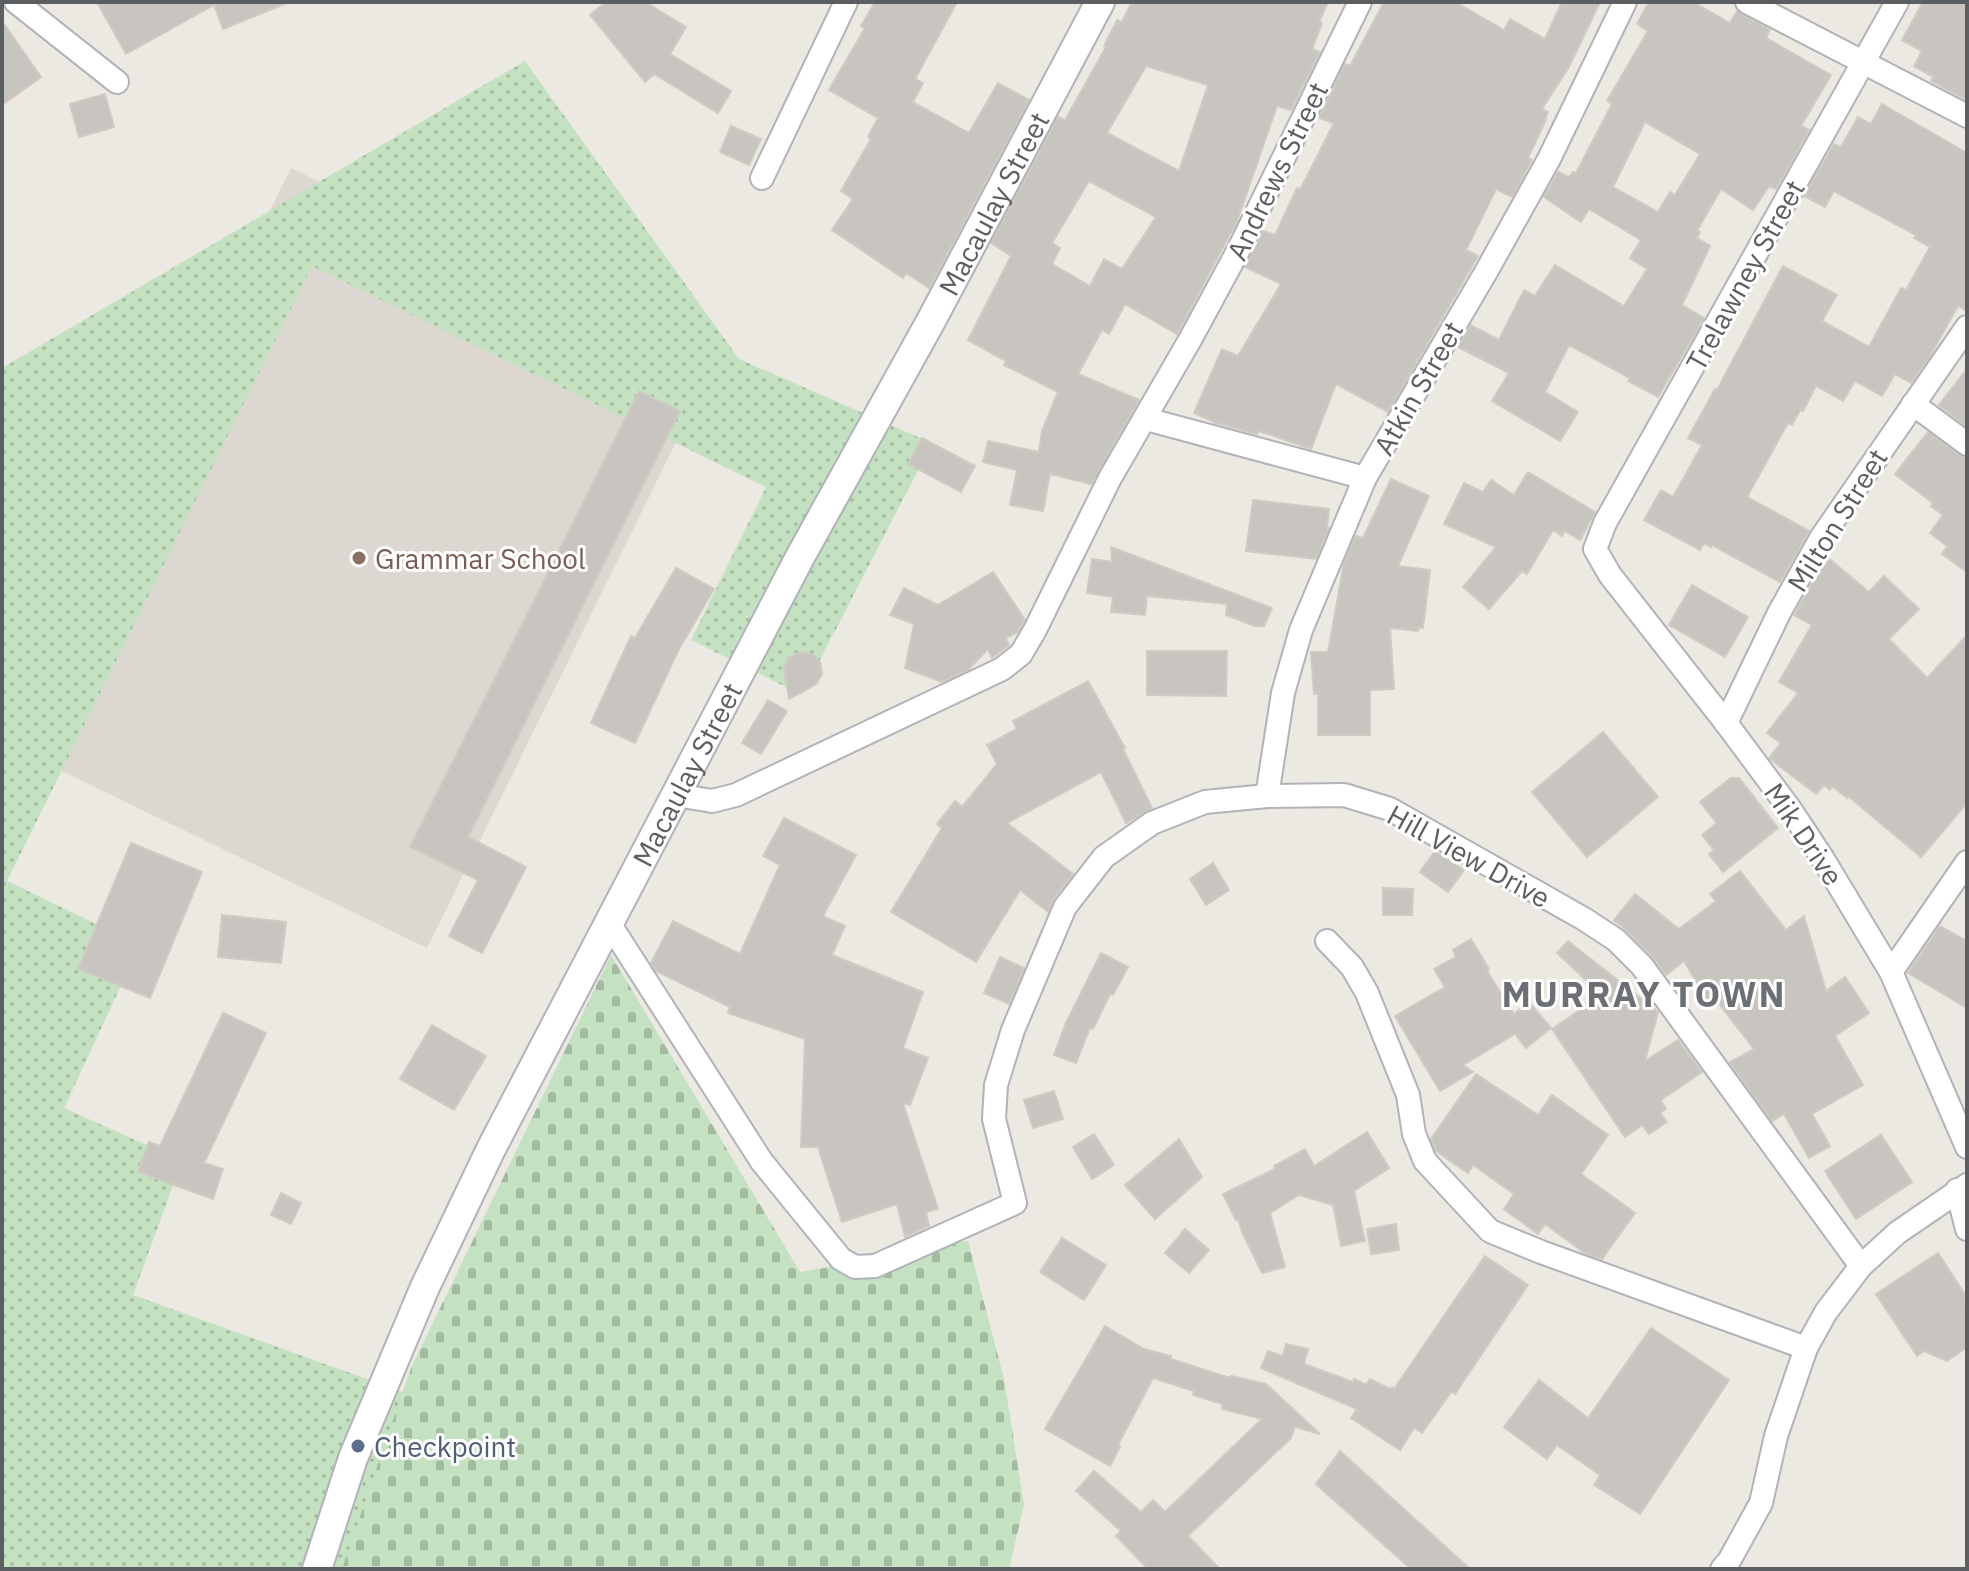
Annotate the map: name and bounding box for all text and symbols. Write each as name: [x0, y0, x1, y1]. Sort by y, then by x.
street label: Andrews Street: [1218, 76, 1336, 266]
street label: Macaulay Street: [930, 105, 1057, 302]
street label: Trelawney Street: [1677, 173, 1813, 377]
street label: Atkin Street: [1365, 314, 1471, 462]
street label: Milton Street: [1778, 442, 1896, 598]
place label: Grammar School: [375, 540, 586, 577]
marker: Grammar School: [350, 549, 368, 567]
street label: Macaulay Street: [623, 676, 750, 873]
street label: Mik Drive: [1756, 776, 1852, 892]
street label: Hill View Drive: [1381, 796, 1557, 916]
district label: MURRAY TOWN: [1501, 970, 1787, 1017]
place label: Checkpoint: [374, 1428, 516, 1465]
marker: Checkpoint: [349, 1437, 367, 1455]

